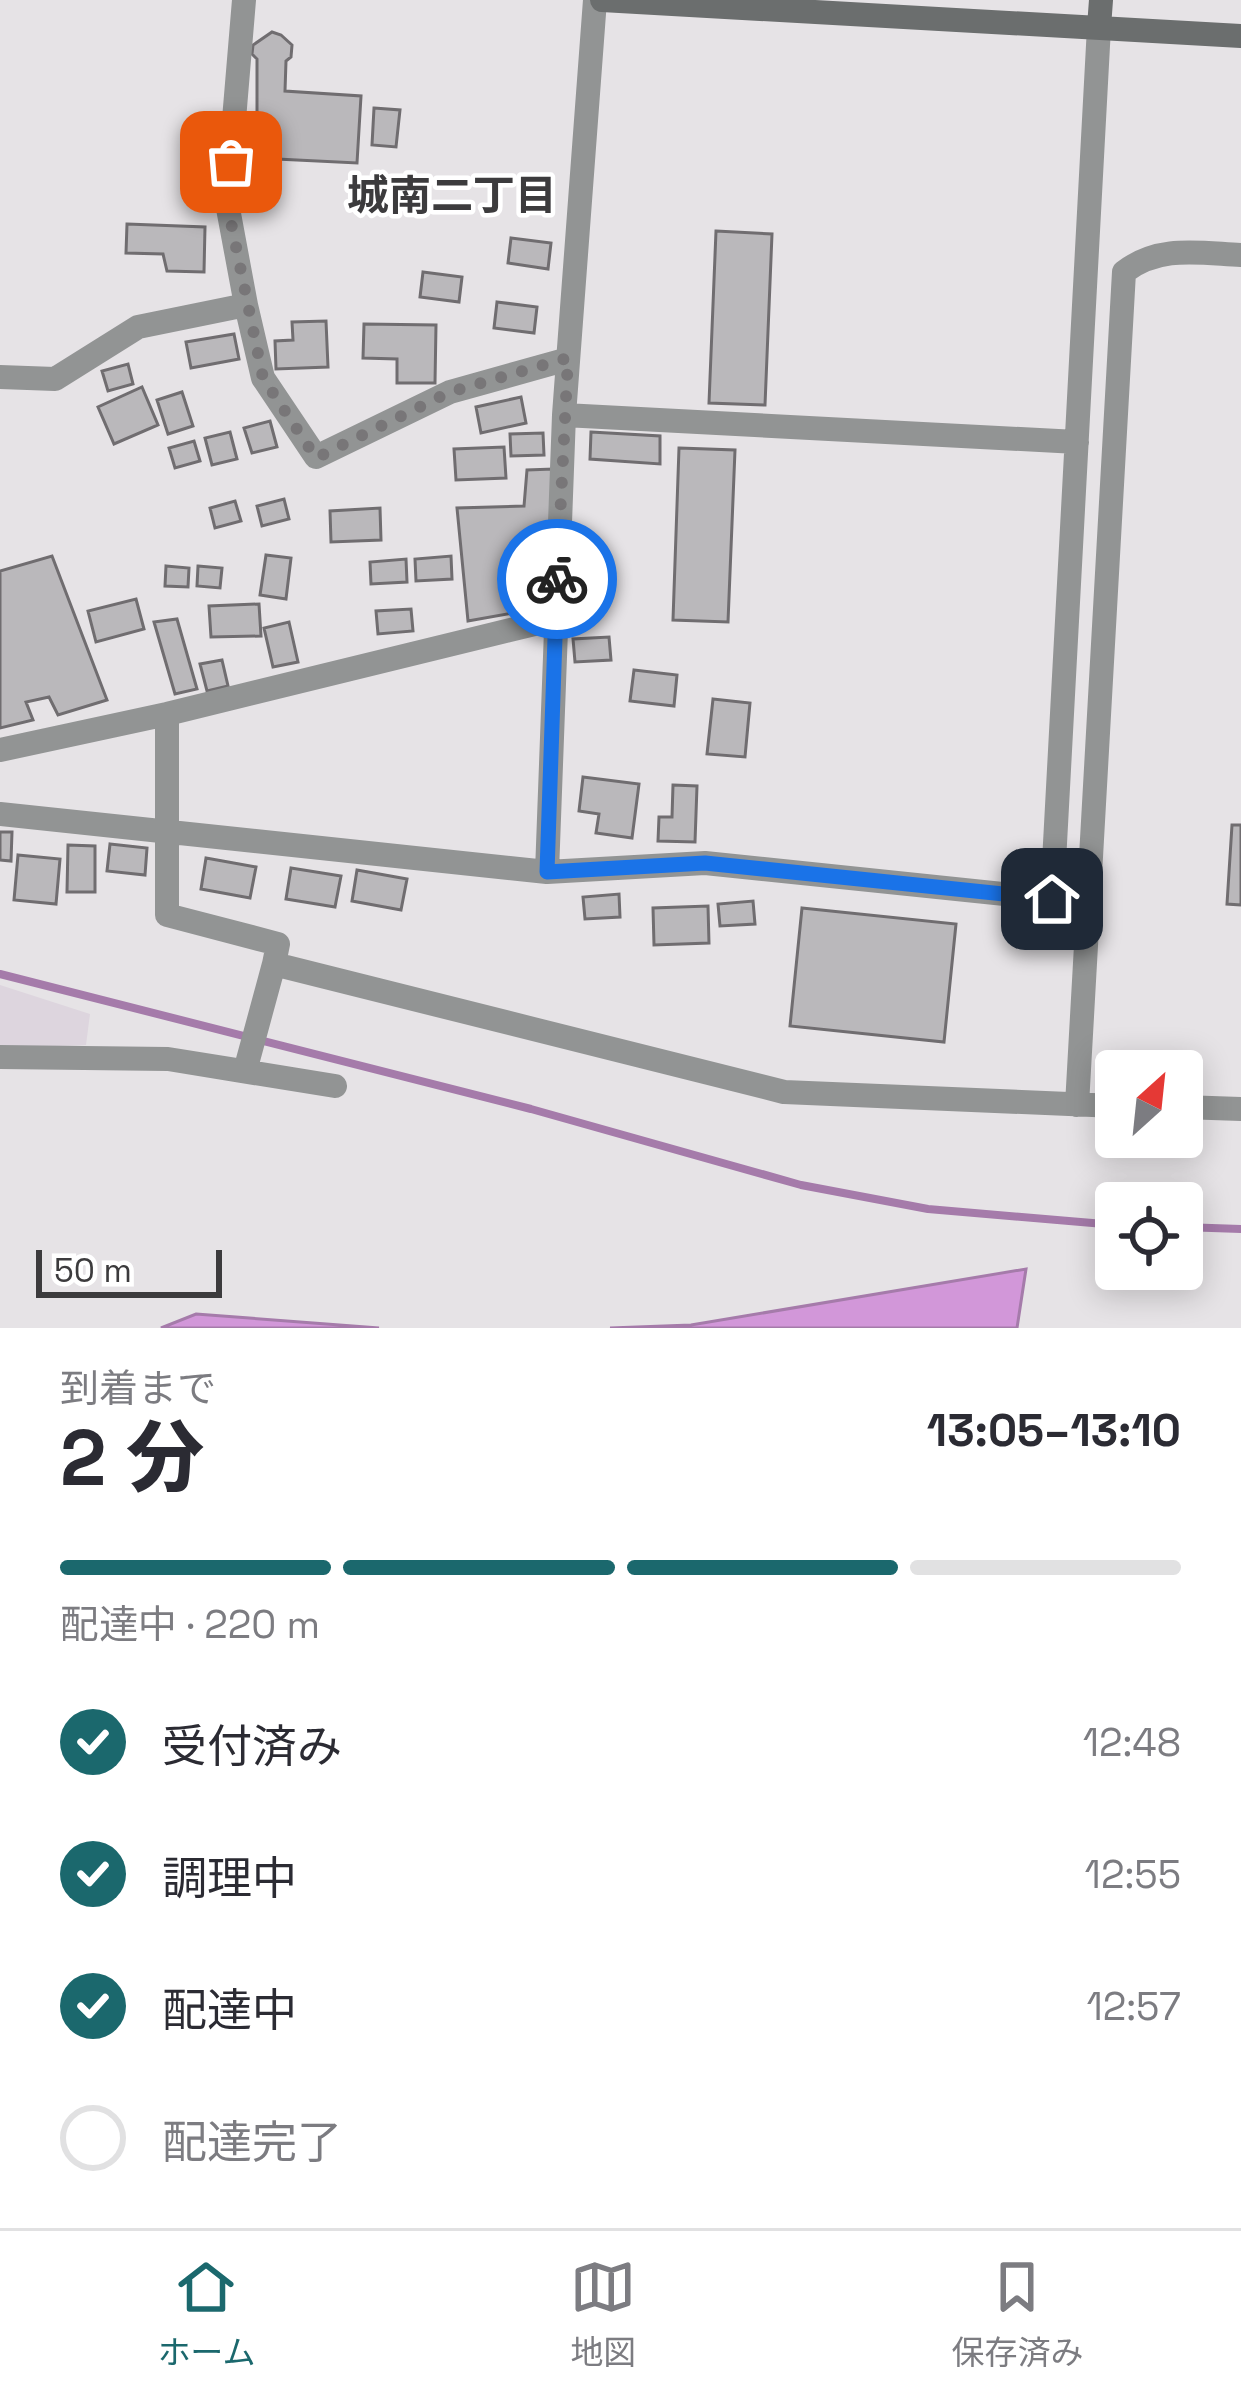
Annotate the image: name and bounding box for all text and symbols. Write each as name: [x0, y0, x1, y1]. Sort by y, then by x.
pin: [180, 111, 282, 213]
icon: bag: [198, 129, 264, 195]
district label: 城南二丁目: [347, 169, 557, 222]
courier: [497, 519, 617, 639]
icon: bike: [524, 546, 590, 612]
pin: [1001, 848, 1103, 950]
icon: home: [1019, 866, 1085, 932]
north arrow: [1095, 1050, 1203, 1158]
map controls: [1095, 1050, 1203, 1290]
button: locate: [1095, 1182, 1203, 1290]
scale bar: [36, 1244, 222, 1297]
text: 50 m: [54, 1250, 132, 1292]
text: 到着まで: [60, 1364, 216, 1413]
text: 13:05–13:10: [927, 1402, 1181, 1459]
text: 2 分: [60, 1408, 204, 1508]
text: 配達中 · 220 m: [60, 1600, 320, 1649]
icon: check: [60, 1709, 126, 1775]
text: 受付済み: [162, 1718, 342, 1775]
text: 12:48: [1083, 1718, 1181, 1767]
icon: check: [60, 1841, 126, 1907]
text: 調理中: [162, 1850, 297, 1907]
text: 12:55: [1085, 1850, 1181, 1899]
icon: check: [60, 1973, 126, 2039]
text: 配達中: [162, 1982, 297, 2039]
text: 12:57: [1086, 1982, 1181, 2031]
text: 配達完了: [162, 2114, 342, 2171]
tab: ホーム: [157, 2254, 256, 2374]
tab: 地図: [570, 2254, 636, 2374]
tab: 保存済み: [951, 2254, 1083, 2374]

